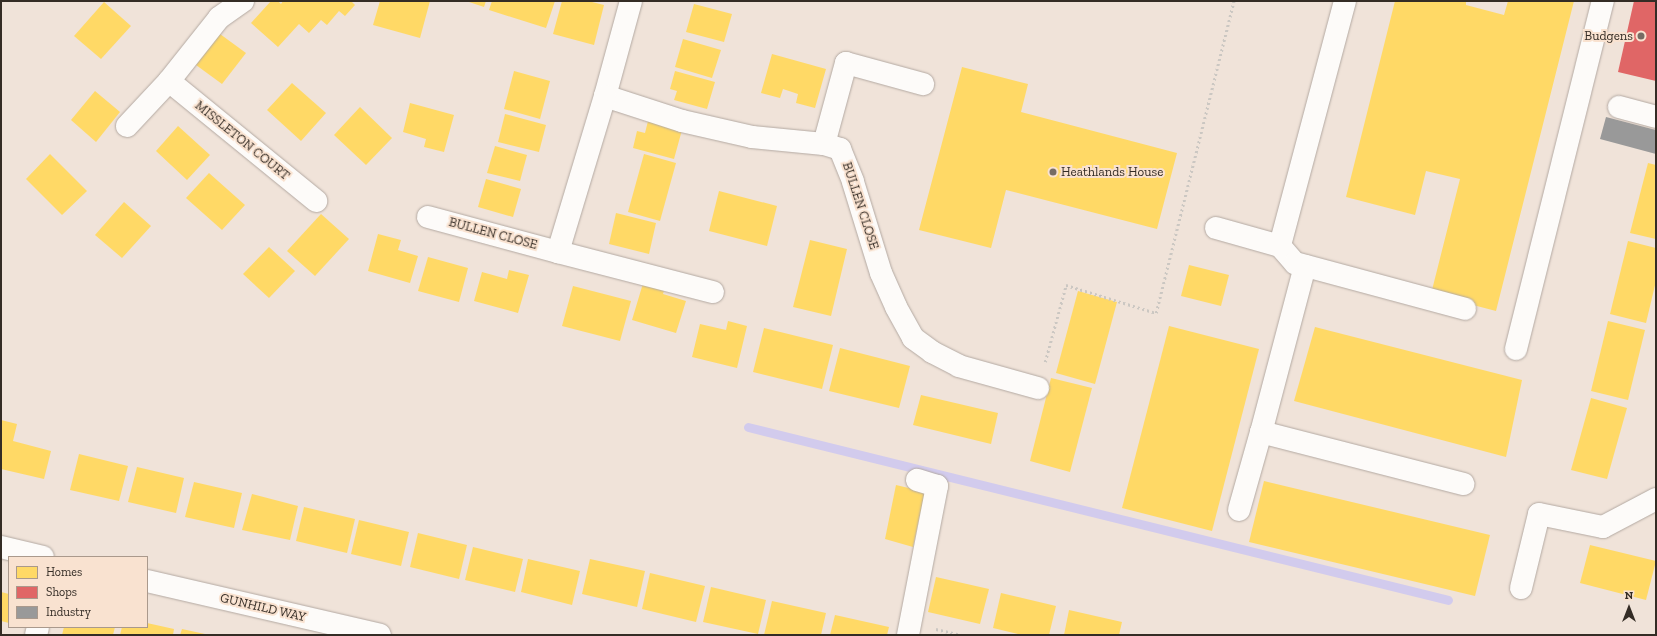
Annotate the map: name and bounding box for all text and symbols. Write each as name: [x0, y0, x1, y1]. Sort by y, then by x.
place label: Budgens: [1584, 28, 1633, 44]
marker: Budgens: [1636, 31, 1646, 41]
street label: MISSLETON COURT: [192, 98, 292, 184]
street label: BULLEN CLOSE: [839, 160, 881, 252]
place label: Heathlands House: [1061, 164, 1163, 180]
marker: Heathlands House: [1048, 167, 1058, 177]
street label: BULLEN CLOSE: [447, 215, 539, 253]
legend: [8, 556, 148, 628]
text: Homes: [46, 565, 82, 579]
text: Shops: [46, 585, 77, 599]
north arrow: [1609, 588, 1649, 628]
text: N: [1625, 589, 1633, 602]
street label: GUNHILD WAY: [218, 591, 308, 625]
text: Industry: [46, 605, 91, 619]

